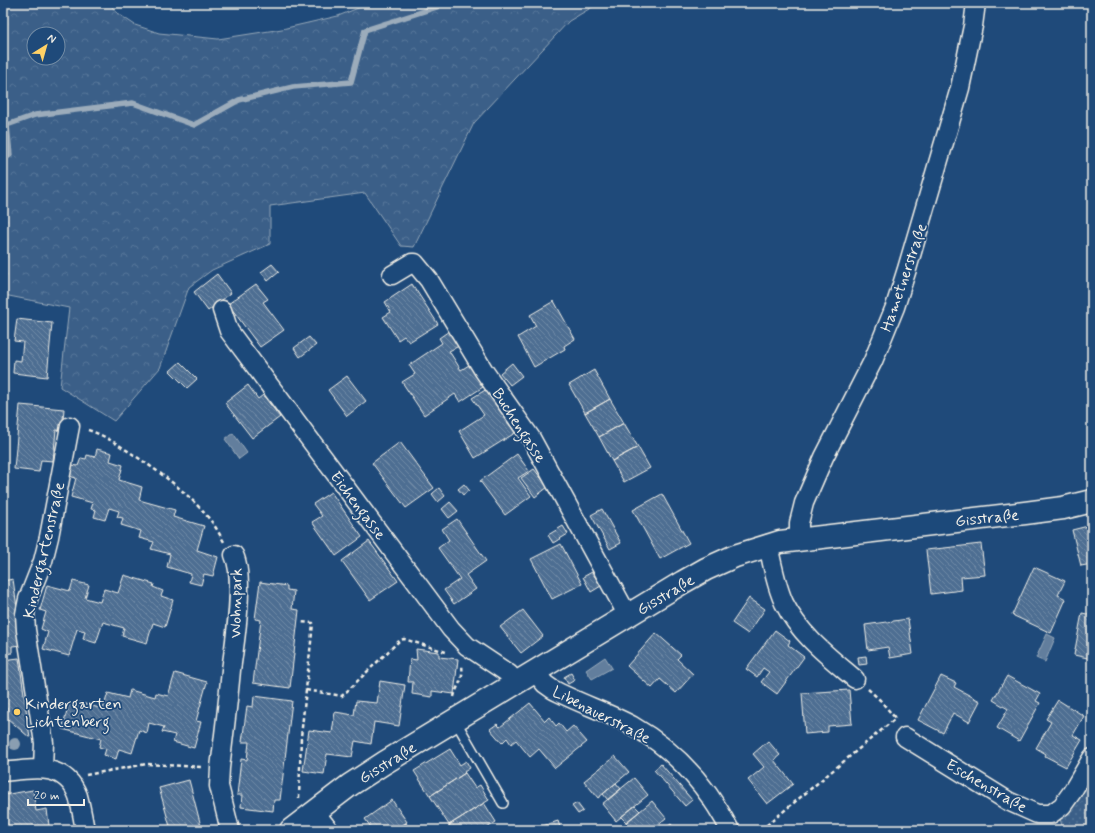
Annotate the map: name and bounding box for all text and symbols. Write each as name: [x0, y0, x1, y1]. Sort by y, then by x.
north arrow: [26, 26, 66, 66]
text: N: [44, 31, 59, 47]
street label: Hametnerstraße: [876, 220, 933, 335]
street label: Buchengasse: [486, 384, 551, 468]
street label: Eichengasse: [324, 467, 391, 545]
street label: Kindergartenstraße: [19, 480, 71, 621]
street label: Gisstraße: [954, 505, 1020, 532]
street label: Wohnpark: [225, 568, 248, 638]
street label: Gisstraße: [633, 570, 699, 621]
street label: Libenauerstraße: [549, 682, 654, 749]
place label: Kindergarten Lichtenberg: [25, 694, 122, 734]
marker: Kindergarten Lichtenberg: [12, 707, 22, 717]
street label: Gisstraße: [355, 737, 421, 789]
street label: Eschenstraße: [942, 755, 1031, 818]
scale bar: [28, 781, 84, 807]
text: 20 m: [34, 788, 60, 804]

